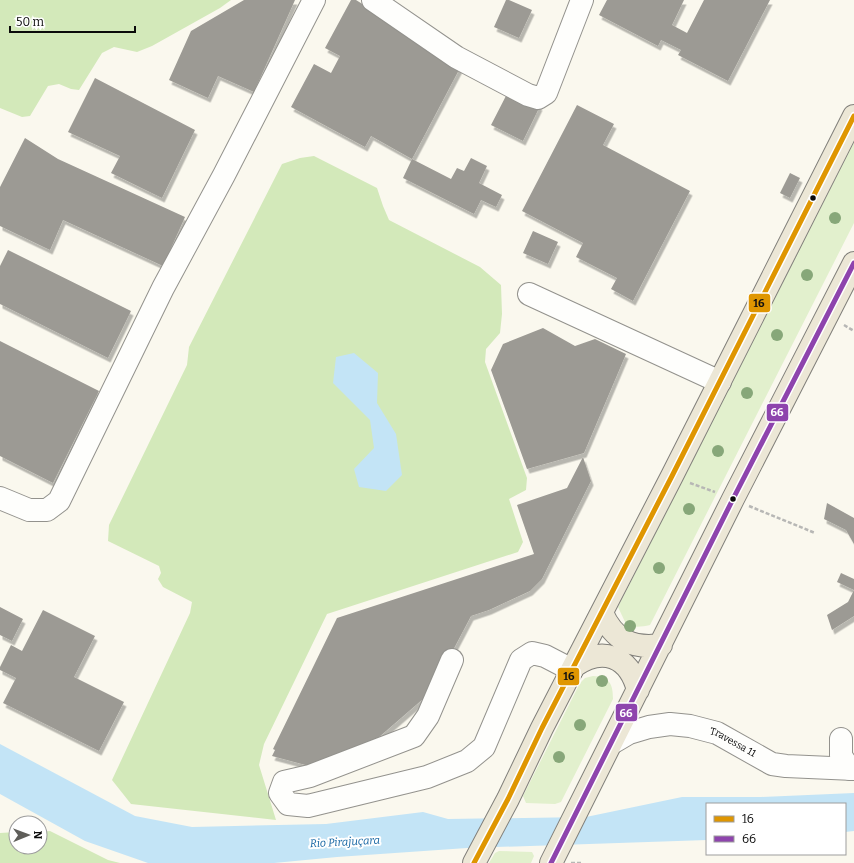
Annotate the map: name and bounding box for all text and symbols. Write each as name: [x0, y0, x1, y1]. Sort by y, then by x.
scale bar: [10, 8, 135, 34]
text: 50 m: [16, 15, 45, 29]
unlabelled marker: [808, 193, 818, 203]
line badge: 16: [748, 293, 771, 313]
text: 16: [753, 297, 765, 310]
line badge: 66: [766, 403, 789, 422]
text: 66: [770, 406, 784, 419]
unlabelled marker: [728, 494, 738, 504]
line badge: 16: [557, 667, 580, 686]
text: 16: [563, 670, 575, 683]
line badge: 66: [615, 703, 638, 722]
text: 66: [619, 707, 633, 720]
street label: Travessa 11: [709, 725, 758, 760]
legend: [706, 803, 846, 855]
text: 16: [742, 812, 754, 826]
north arrow: [8, 815, 48, 855]
text: N: [31, 830, 44, 840]
text: 66: [742, 832, 756, 846]
water label: Rio Pirajuçara: [310, 834, 380, 850]

